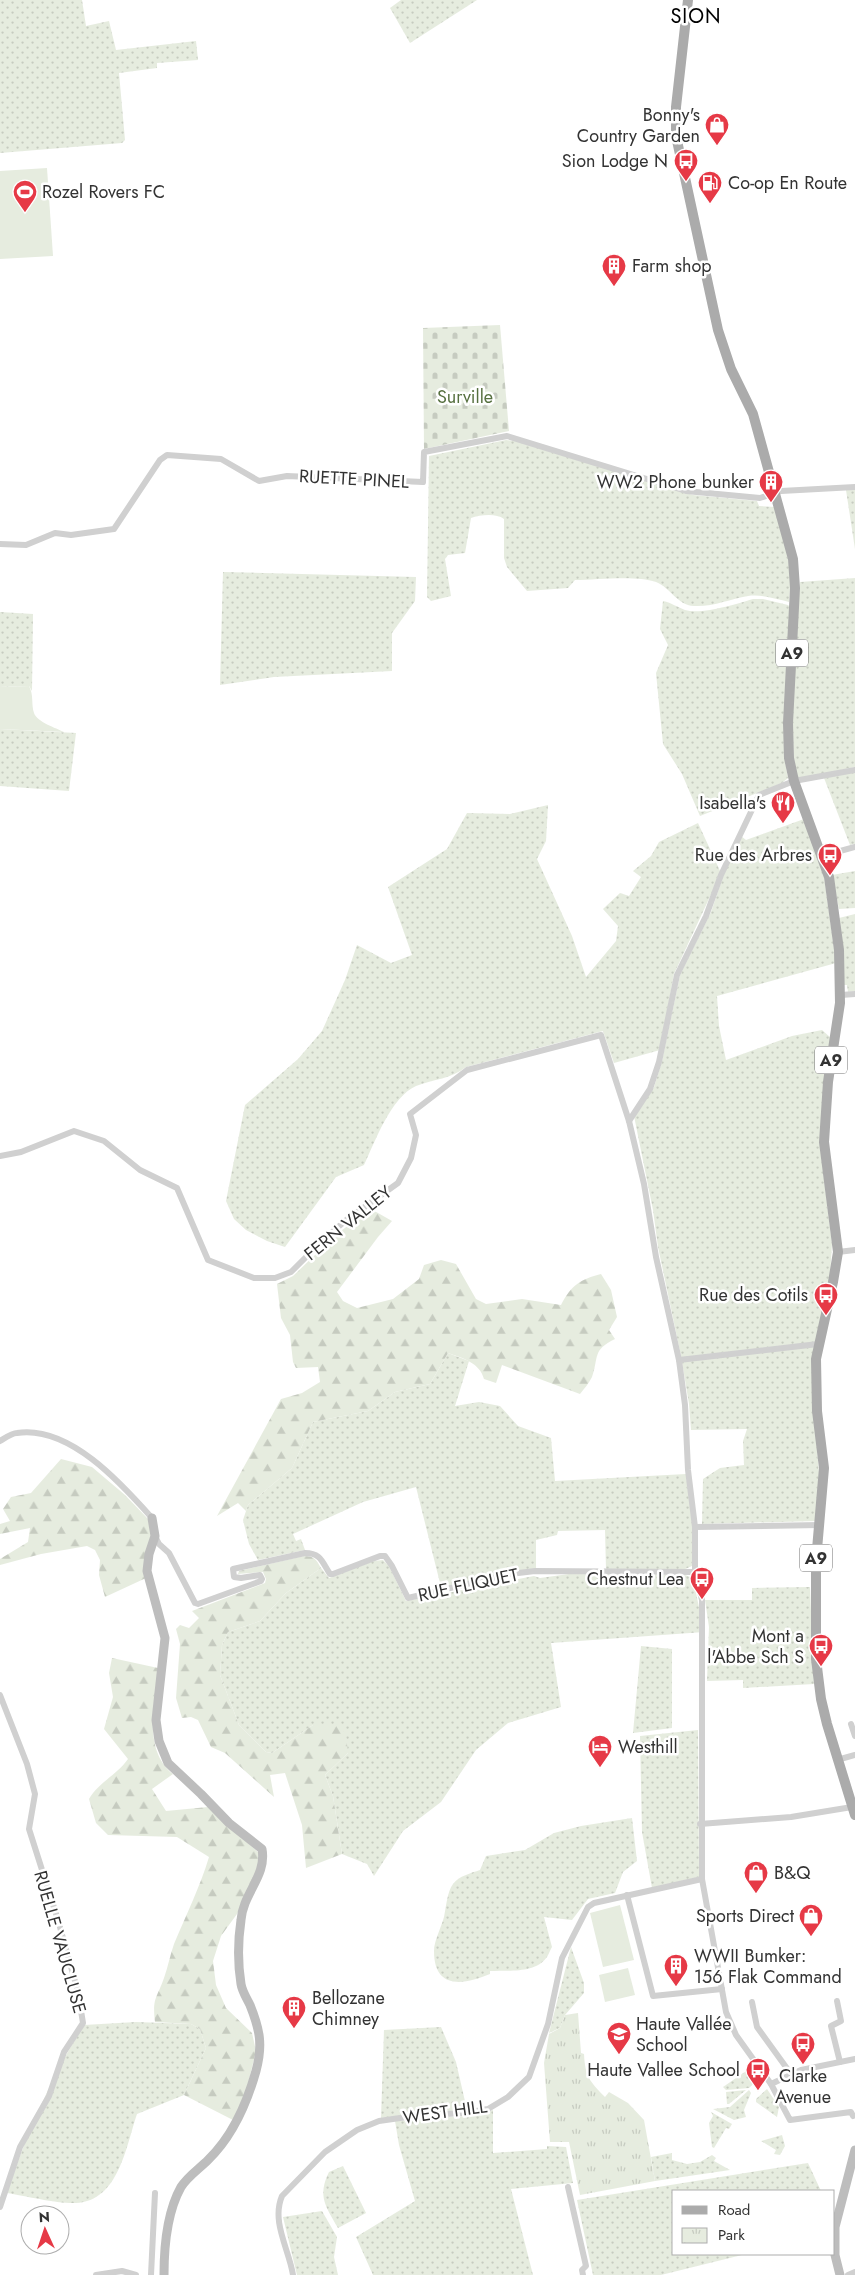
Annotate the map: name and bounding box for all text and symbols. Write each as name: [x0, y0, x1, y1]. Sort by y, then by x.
district label: SION: [670, 2, 722, 31]
place label: Bonny's Country Garden: [577, 102, 700, 149]
shop icon: Bonny's Country Garden: [704, 112, 730, 146]
place label: Sion Lodge N: [562, 148, 668, 174]
bus stop icon: Sion Lodge N: [673, 148, 699, 182]
fuel station icon: Co-op En Route: [697, 170, 723, 204]
place label: Co-op En Route: [728, 170, 847, 196]
sports icon: Rozel Rovers FC: [12, 179, 38, 213]
place label: Rozel Rovers FC: [42, 179, 165, 205]
building icon: Farm shop: [601, 253, 627, 287]
place label: Farm shop: [632, 253, 712, 279]
park label: Surville: [437, 384, 493, 410]
street label: RUETTE PINEL: [298, 463, 410, 495]
place label: WW2 Phone bunker: [597, 469, 755, 495]
building icon: WW2 Phone bunker: [758, 469, 784, 503]
road number: A9: [776, 640, 808, 666]
place label: Isabella's: [699, 790, 766, 816]
restaurant icon: Isabella's: [770, 790, 796, 824]
place label: Rue des Arbres: [695, 842, 812, 868]
bus stop icon: Rue des Arbres: [817, 842, 843, 876]
road number: A9: [815, 1046, 847, 1074]
street label: FERN VALLEY: [298, 1179, 398, 1267]
place label: Rue des Cotils: [699, 1282, 808, 1308]
bus stop icon: Rue des Cotils: [813, 1282, 839, 1316]
road number: A9: [800, 1545, 832, 1572]
street label: RUE FLIQUET: [415, 1562, 521, 1608]
place label: Chestnut Lea: [587, 1566, 684, 1592]
bus stop icon: Chestnut Lea: [689, 1566, 715, 1600]
place label: Mont a l'Abbe Sch S: [707, 1623, 804, 1670]
bus stop icon: Mont a l'Abbe Sch S: [808, 1633, 834, 1667]
hotel icon: Westhill: [587, 1734, 613, 1768]
place label: Westhill: [618, 1734, 678, 1760]
shop icon: B&Q: [743, 1860, 769, 1894]
place label: B&Q: [774, 1860, 811, 1886]
street label: RUELLE VAUCLUSE: [27, 1868, 93, 2016]
place label: Sports Direct: [696, 1903, 795, 1929]
shop icon: Sports Direct: [798, 1903, 824, 1937]
place label: WWII Bumker: 156 Flak Command: [694, 1943, 842, 1990]
building icon: WWII Bumker: 156 Flak Command: [663, 1953, 689, 1987]
place label: Bellozane Chimney: [312, 1985, 385, 2032]
building icon: Bellozane Chimney: [281, 1995, 307, 2029]
place label: Haute Vallée School: [636, 2011, 732, 2058]
school or university icon: Haute Vallée School: [606, 2021, 632, 2055]
bus stop icon: Clarke Avenue: [790, 2031, 816, 2065]
place label: Haute Vallee School: [587, 2057, 740, 2083]
bus stop icon: Haute Vallee School: [745, 2057, 771, 2091]
place label: Clarke Avenue: [775, 2063, 831, 2110]
street label: WEST HILL: [401, 2093, 489, 2131]
legend: [672, 2190, 835, 2255]
text: Road: [718, 2199, 750, 2221]
north arrow: [20, 2205, 70, 2255]
text: N: [38, 2207, 50, 2227]
text: Park: [718, 2224, 745, 2246]

